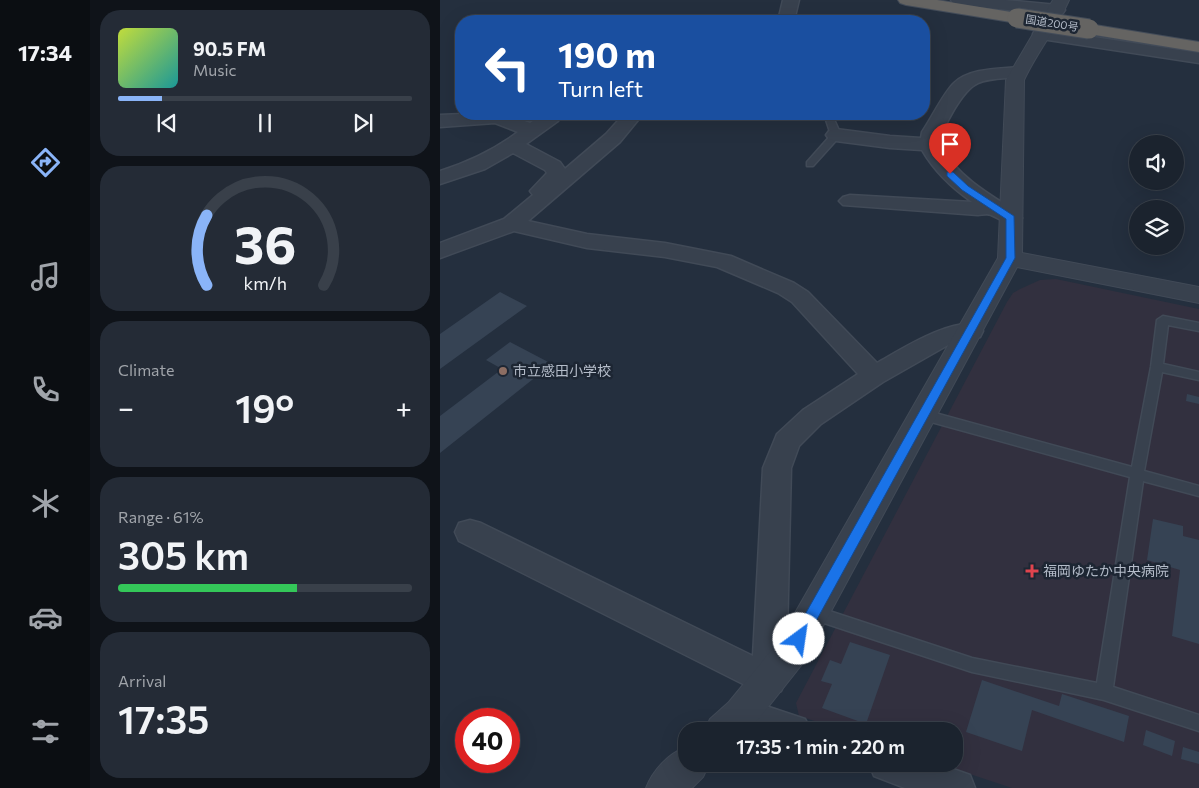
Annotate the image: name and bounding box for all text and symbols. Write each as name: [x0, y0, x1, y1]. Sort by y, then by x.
street label: 国道200号: [1025, 12, 1079, 33]
text: 190 m: [558, 32, 656, 75]
icon: left: [475, 35, 540, 100]
text: 90.5 FM: [193, 37, 266, 60]
text: 17:34: [18, 39, 72, 66]
text: Music: [193, 60, 237, 79]
text: Turn left: [558, 75, 643, 102]
icon: previous: [153, 109, 181, 137]
icon: pause: [251, 109, 279, 137]
icon: next: [349, 109, 377, 137]
pin: [929, 123, 971, 174]
icon: arrive: [936, 130, 964, 158]
map controls: [1129, 135, 1184, 255]
button: sound: [1129, 135, 1184, 190]
icon: directions: [28, 145, 63, 180]
button: layers: [1129, 200, 1184, 255]
text: 36: [234, 211, 296, 275]
icon: music: [28, 259, 63, 294]
text: km/h: [243, 272, 287, 294]
text: Climate: [118, 360, 174, 379]
place label: 市立感田小学校: [513, 362, 611, 379]
marker: 市立感田小学校: [497, 365, 509, 377]
icon: phone: [28, 372, 63, 407]
text: 19°: [235, 384, 294, 431]
text: −: [118, 390, 134, 424]
text: +: [396, 390, 412, 424]
icon: climate: [28, 486, 63, 521]
text: Range · 61%: [118, 507, 204, 526]
text: 305 km: [118, 531, 249, 578]
place label: 福岡ゆたか中央病院: [1043, 562, 1169, 579]
marker: 福岡ゆたか中央病院: [1025, 564, 1039, 578]
icon: car: [28, 600, 63, 635]
position arrow: [772, 612, 824, 664]
text: Arrival: [118, 671, 166, 690]
text: 17:35: [118, 695, 209, 742]
speed limit sign: 40: [455, 708, 520, 773]
icon: filters: [28, 714, 63, 749]
text: 17:35 · 1 min · 220 m: [736, 735, 905, 758]

